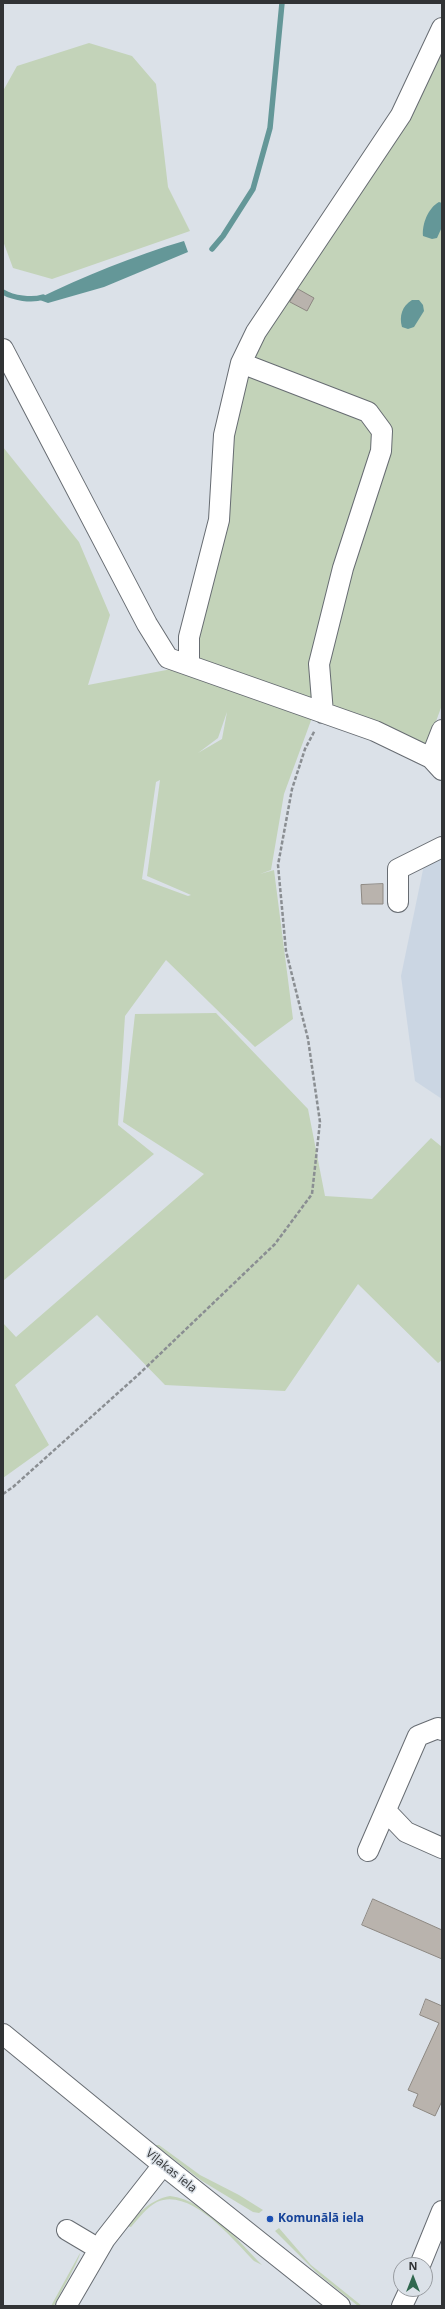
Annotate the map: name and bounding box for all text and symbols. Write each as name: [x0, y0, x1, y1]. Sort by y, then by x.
street label: Viļakas iela: [143, 2146, 199, 2196]
place label: Komunālā iela: [278, 2212, 364, 2226]
marker: Komunālā iela: [265, 2214, 275, 2224]
north arrow: [393, 2257, 433, 2297]
text: N: [409, 2258, 417, 2273]

